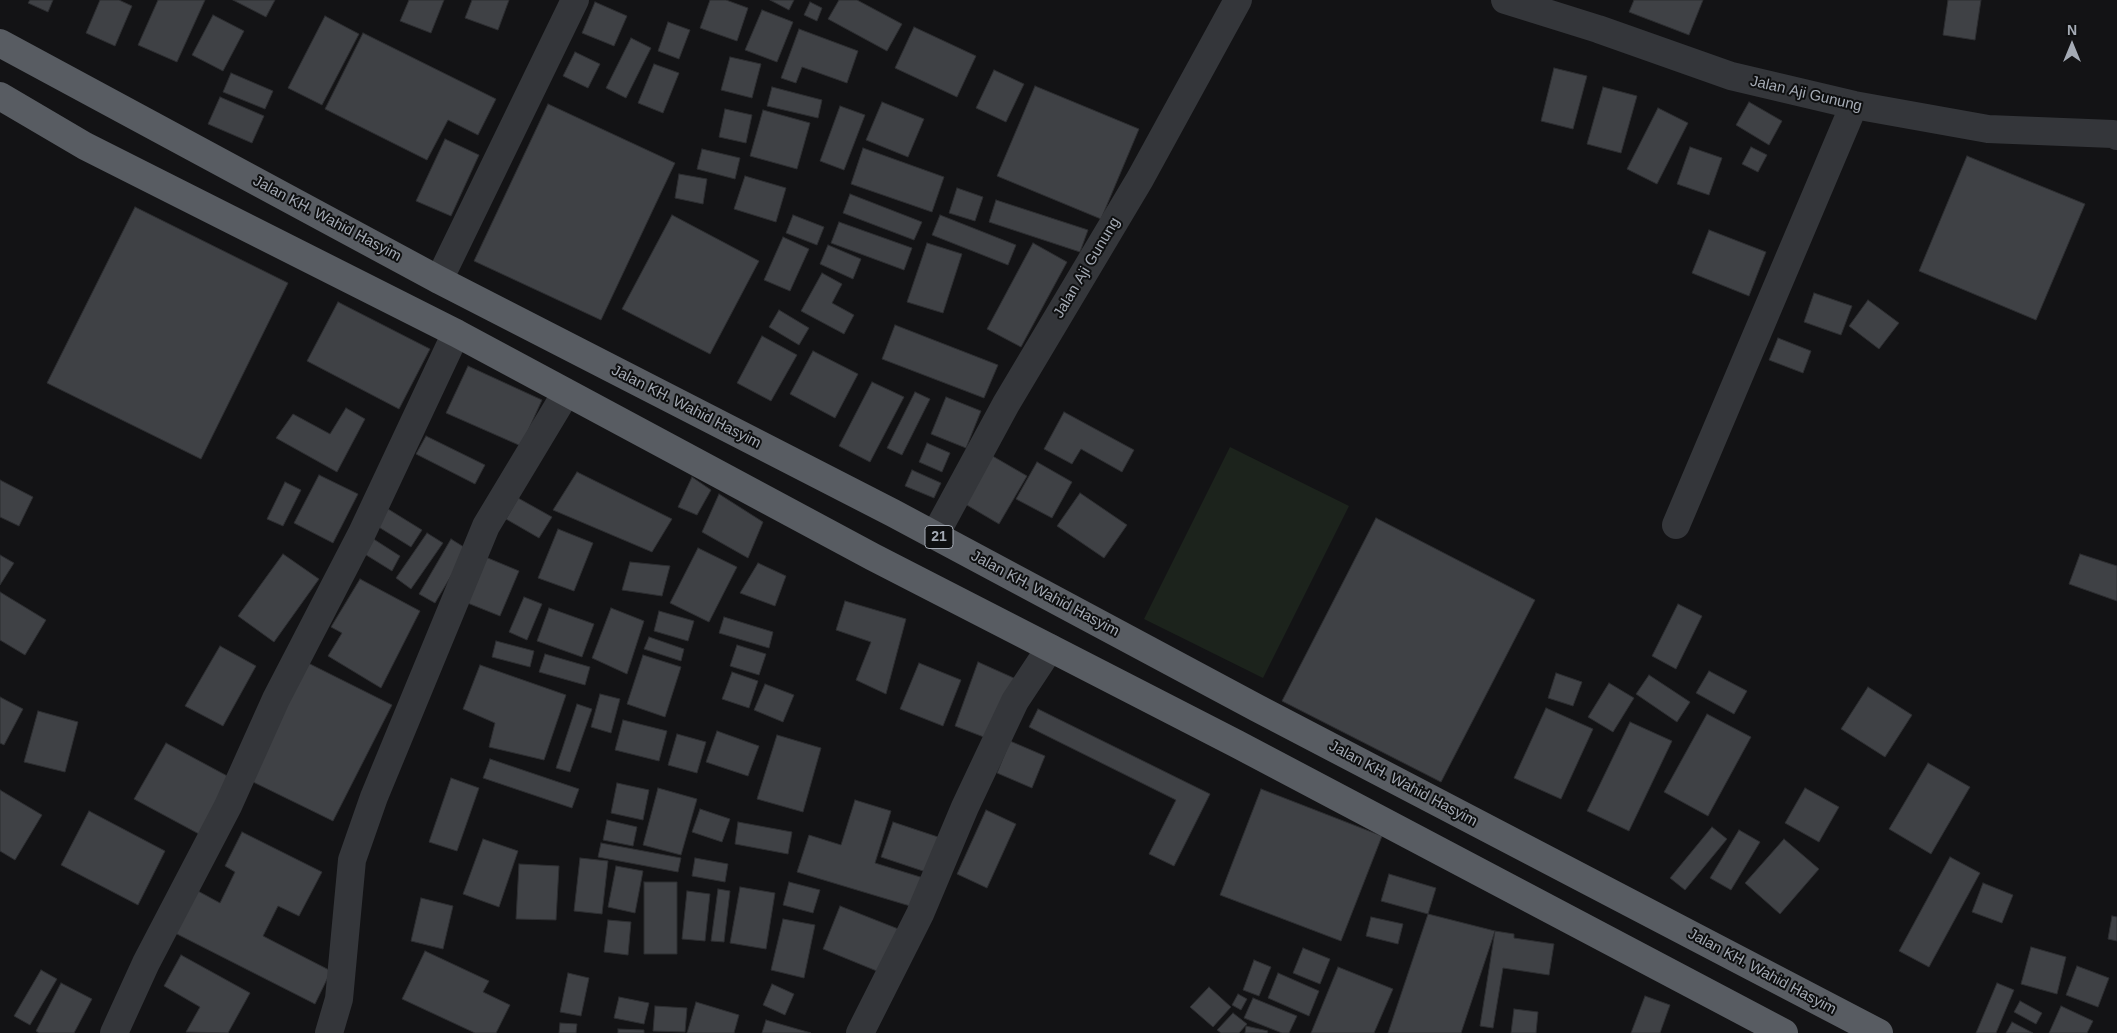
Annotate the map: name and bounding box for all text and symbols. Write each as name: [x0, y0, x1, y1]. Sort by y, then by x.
north arrow: [2047, 20, 2097, 70]
text: N: [2067, 22, 2077, 38]
street label: Jalan Aji Gunung: [1748, 72, 1864, 116]
street label: Jalan KH. Wahid Hasyim: [250, 172, 404, 266]
street label: Jalan Aji Gunung: [1050, 214, 1124, 322]
street label: Jalan KH. Wahid Hasyim: [608, 361, 764, 453]
road number: 21: [925, 526, 953, 548]
street label: Jalan KH. Wahid Hasyim: [968, 547, 1122, 641]
street label: Jalan KH. Wahid Hasyim: [1326, 737, 1480, 831]
street label: Jalan KH. Wahid Hasyim: [1685, 925, 1839, 1019]

